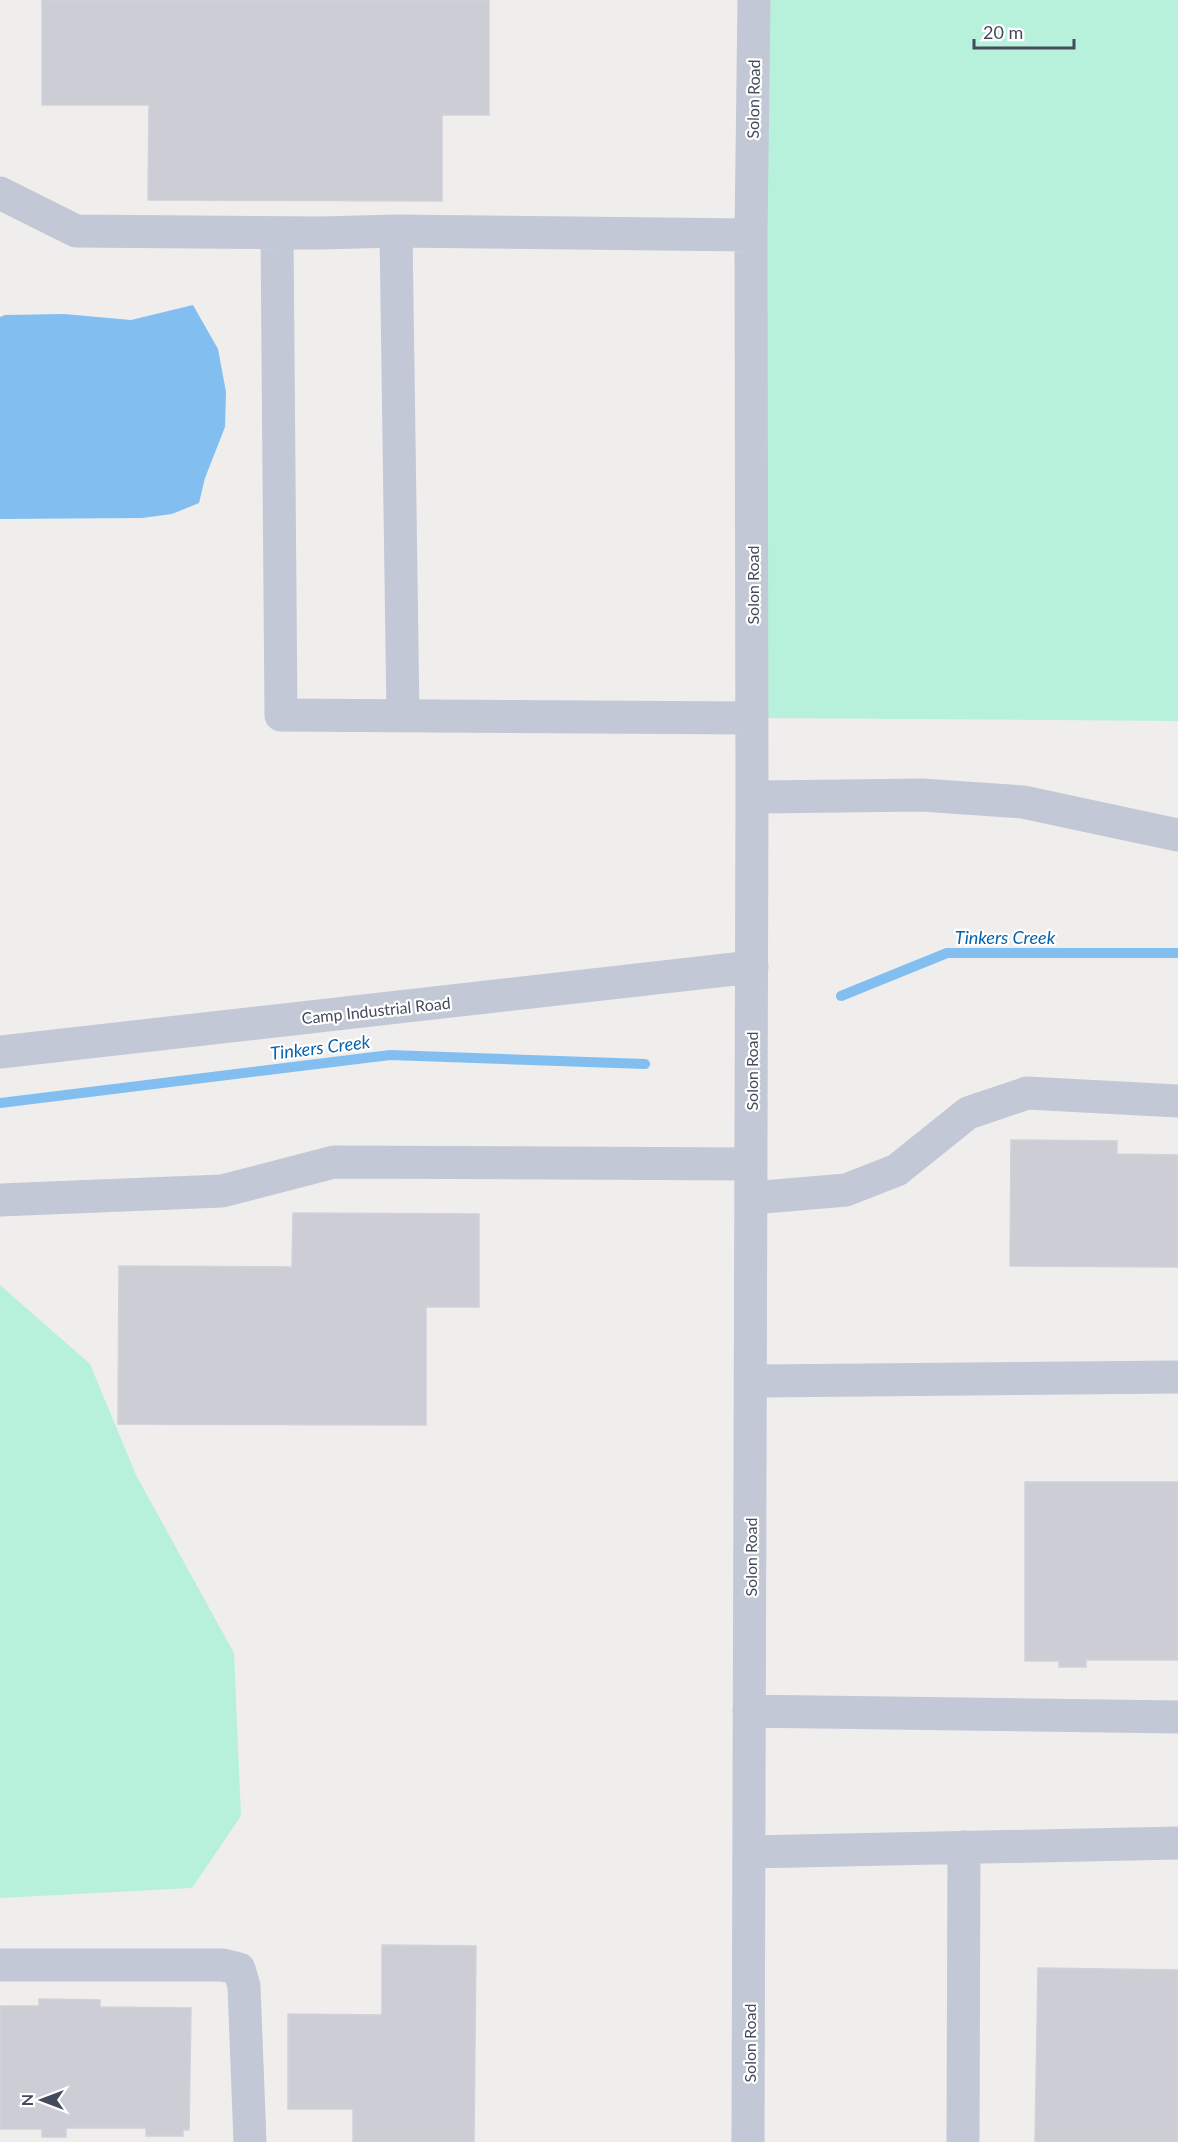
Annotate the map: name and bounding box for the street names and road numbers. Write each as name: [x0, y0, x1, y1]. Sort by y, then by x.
street label: Solon Road: [743, 59, 763, 139]
street label: Solon Road: [743, 545, 762, 625]
street label: Camp Industrial Road: [301, 993, 451, 1027]
street label: Solon Road: [742, 1031, 761, 1111]
street label: Solon Road: [741, 1517, 760, 1597]
street label: Solon Road: [740, 2003, 759, 2083]

